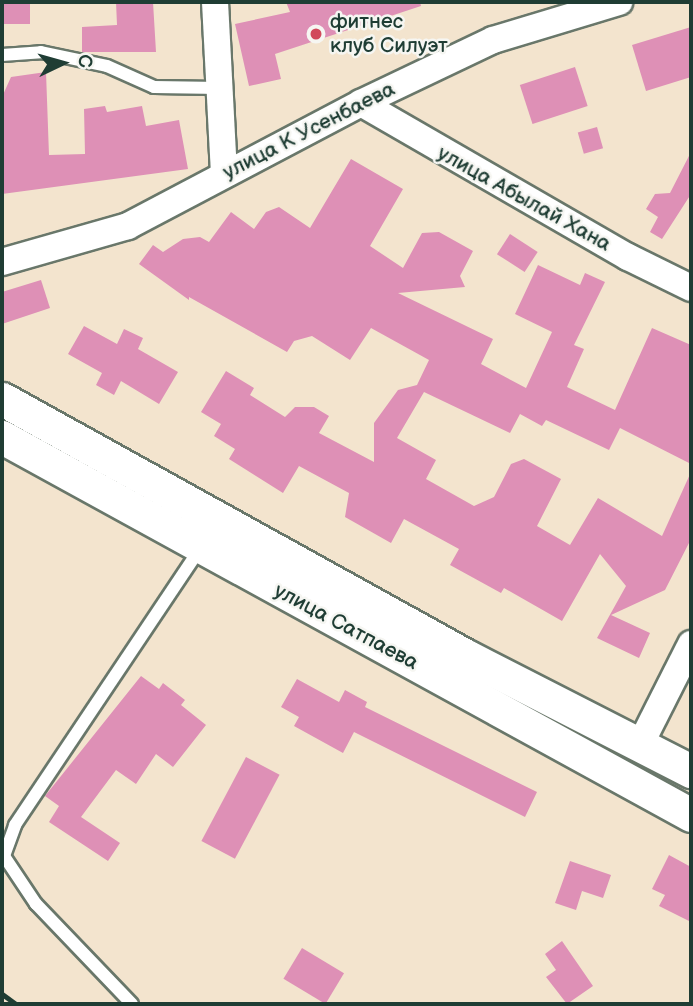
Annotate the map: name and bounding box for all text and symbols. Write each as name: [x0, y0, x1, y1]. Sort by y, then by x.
place label: фитнес клуб Силуэт: [330, 9, 448, 59]
marker: фитнес клуб Силуэт: [308, 26, 324, 42]
north arrow: [28, 28, 98, 98]
text: С: [72, 54, 96, 69]
street label: улица К Усенбаева: [219, 77, 399, 185]
street label: улица Абылай Хана: [433, 141, 615, 257]
street label: улица Сатпаева: [270, 578, 422, 676]

